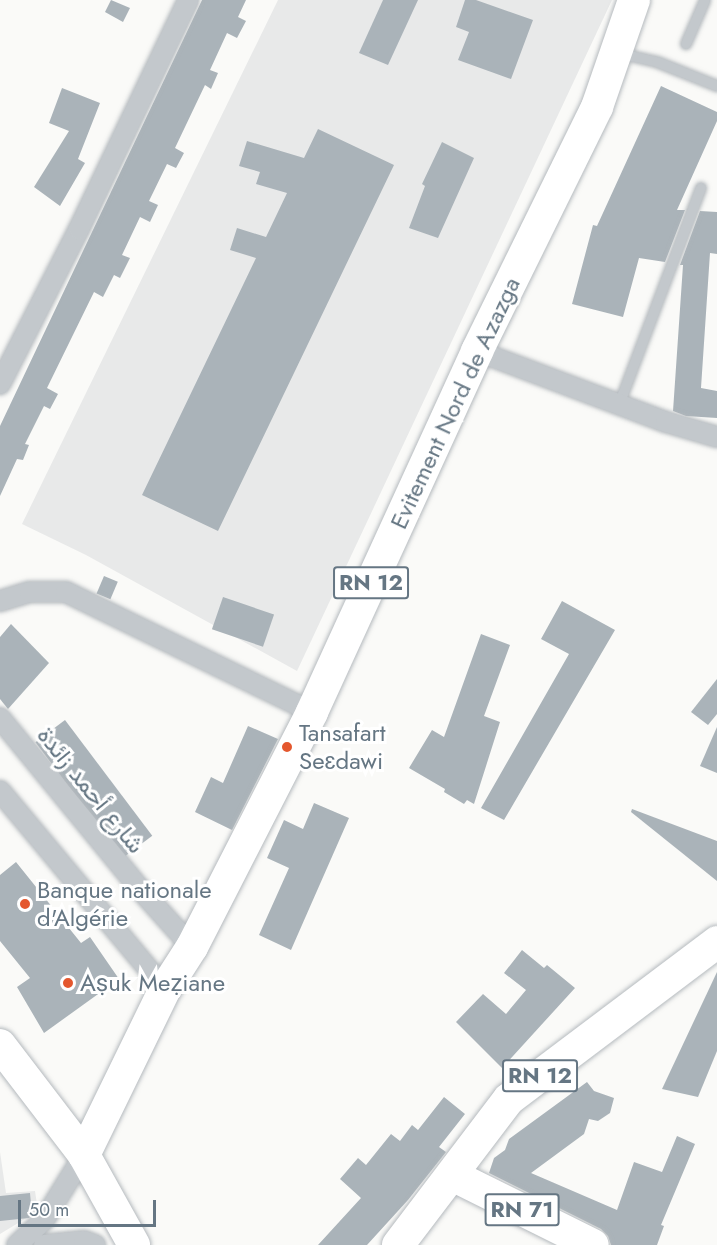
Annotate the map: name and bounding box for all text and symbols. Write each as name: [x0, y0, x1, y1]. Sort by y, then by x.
street label: Evitement Nord de Azazga: [384, 273, 526, 533]
road number: RN 12: [332, 564, 410, 602]
place label: Tansafart Seɛdawi: [299, 719, 386, 775]
street label: شارع أحمد زائدة: [31, 721, 151, 859]
marker: Tansafart Seɛdawi: [280, 740, 294, 754]
place label: Banque nationale d'Algérie: [37, 876, 212, 932]
marker: Banque nationale d'Algérie: [18, 897, 32, 911]
place label: Aṣuk Meẓiane: [80, 969, 225, 997]
marker: Aṣuk Meẓiane: [61, 976, 75, 990]
road number: RN 12: [501, 1057, 579, 1095]
scale bar: [21, 1188, 159, 1226]
road number: RN 71: [484, 1191, 560, 1229]
text: 50 m: [29, 1197, 69, 1223]

